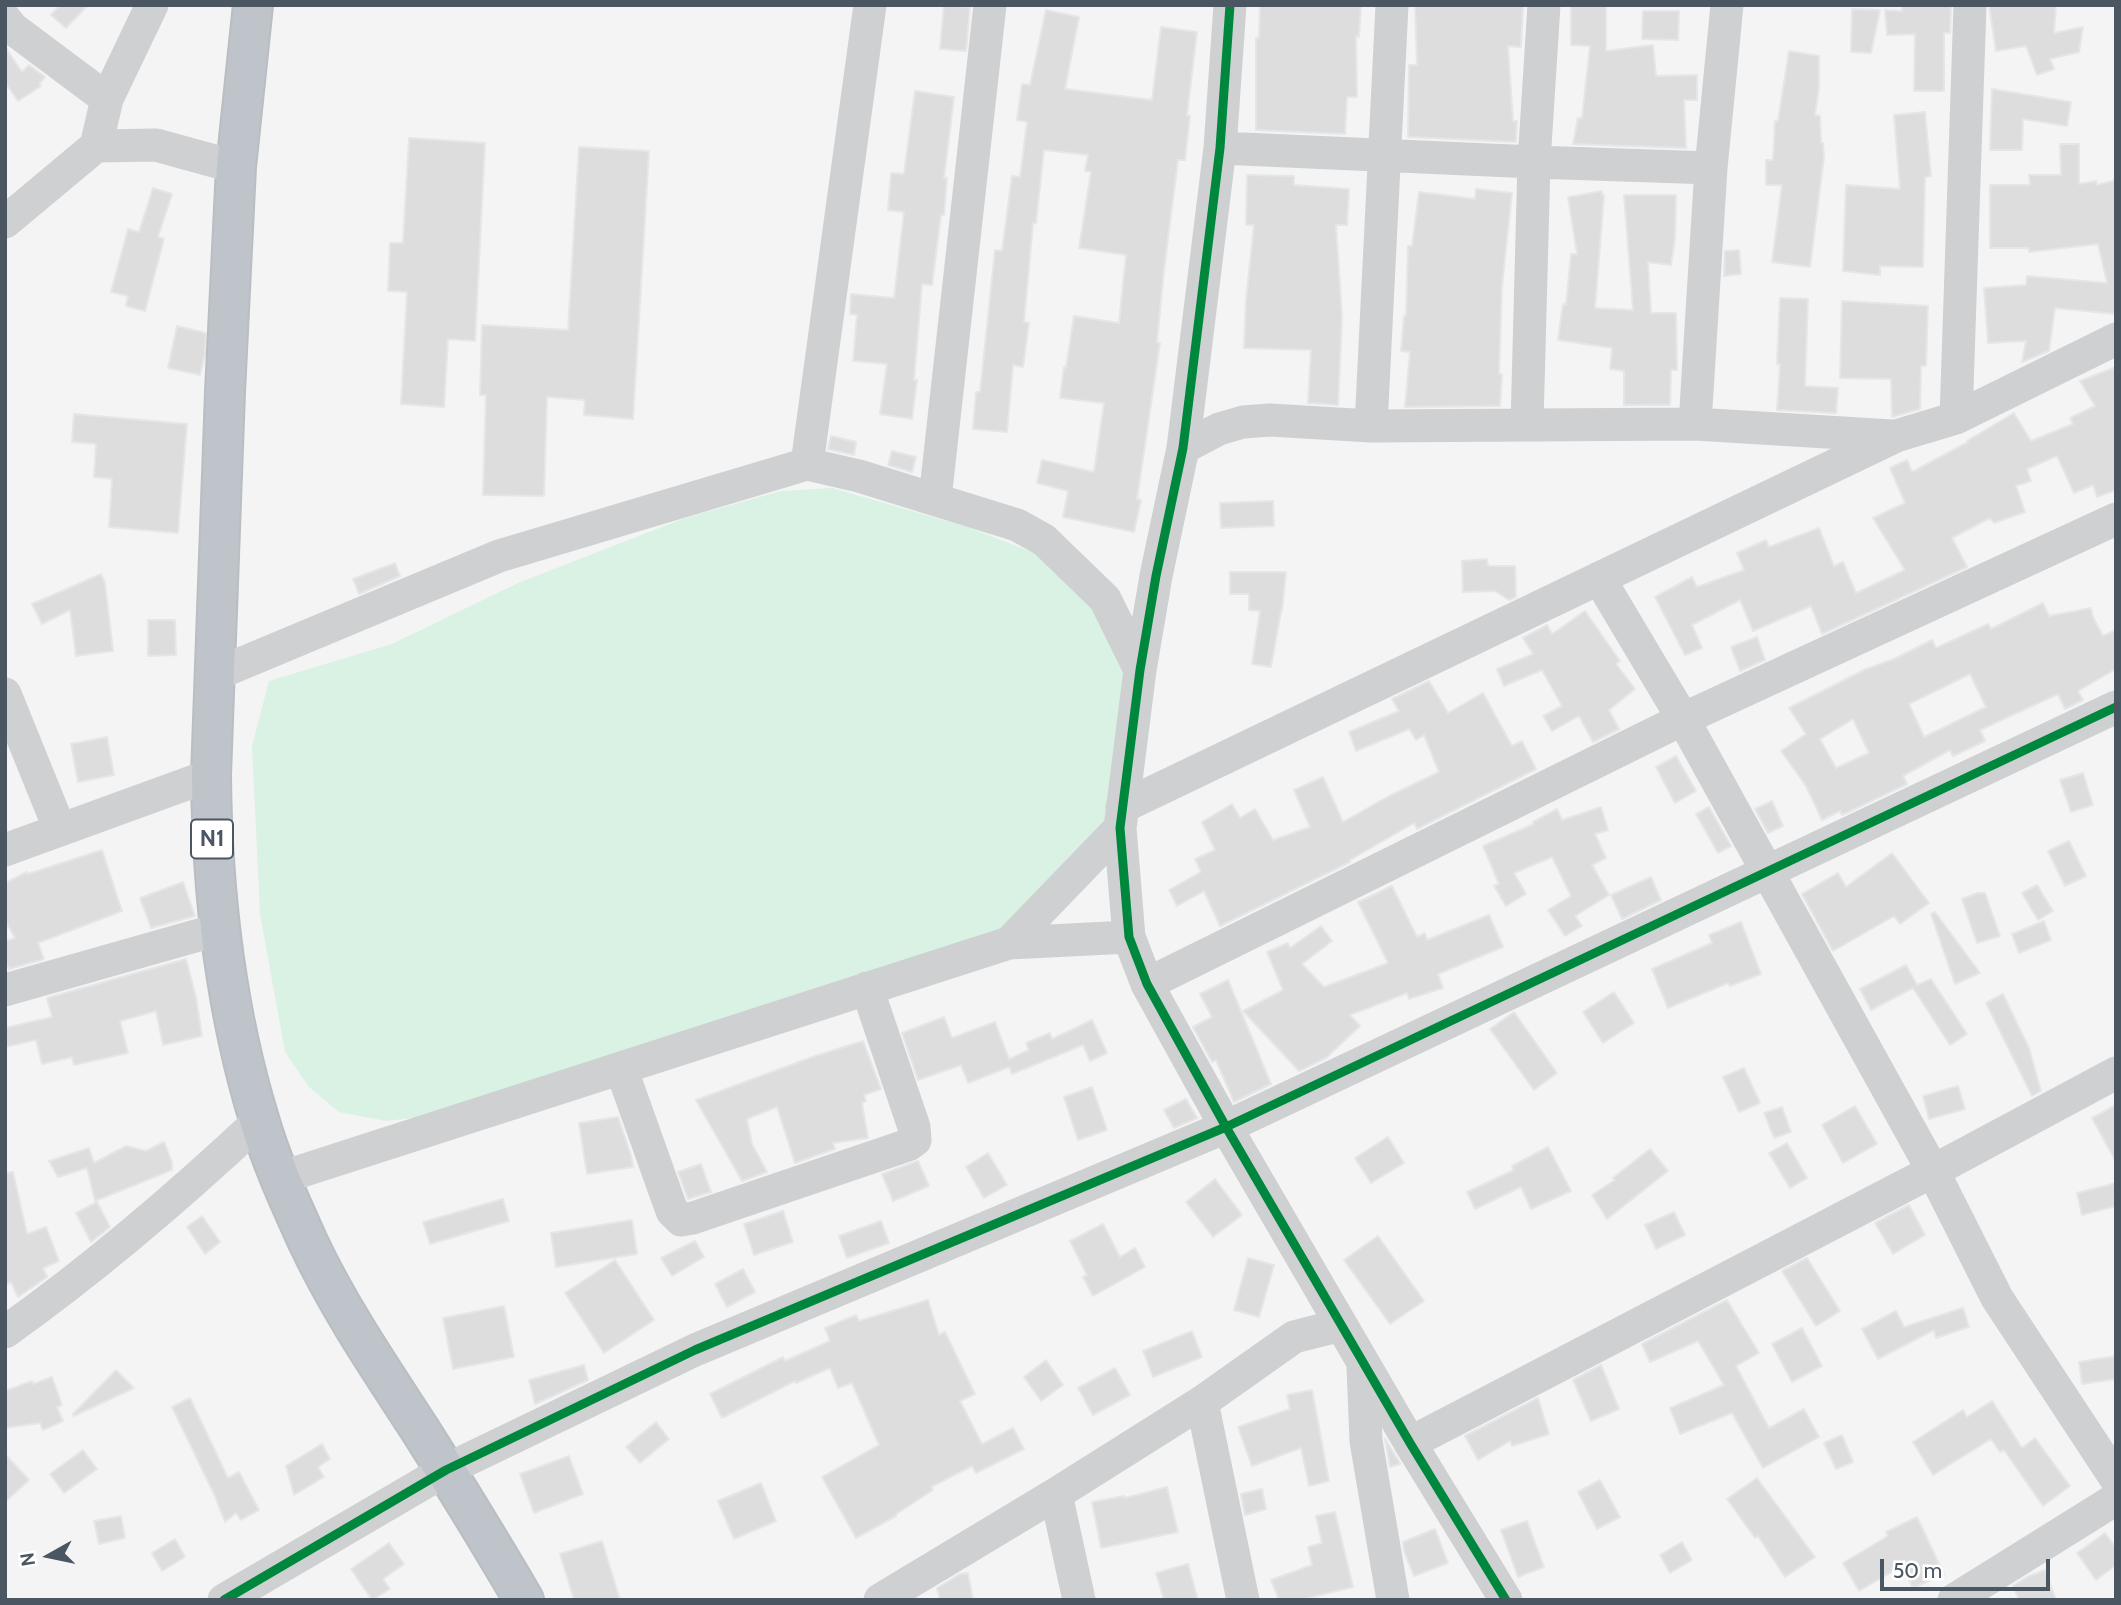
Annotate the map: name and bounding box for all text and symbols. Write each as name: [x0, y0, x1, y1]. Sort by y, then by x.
road number: N1: [191, 820, 233, 859]
north arrow: [14, 1521, 84, 1591]
scale bar: [1883, 1546, 2053, 1590]
text: N: [15, 1551, 40, 1568]
text: 50 m: [1893, 1558, 1942, 1583]

